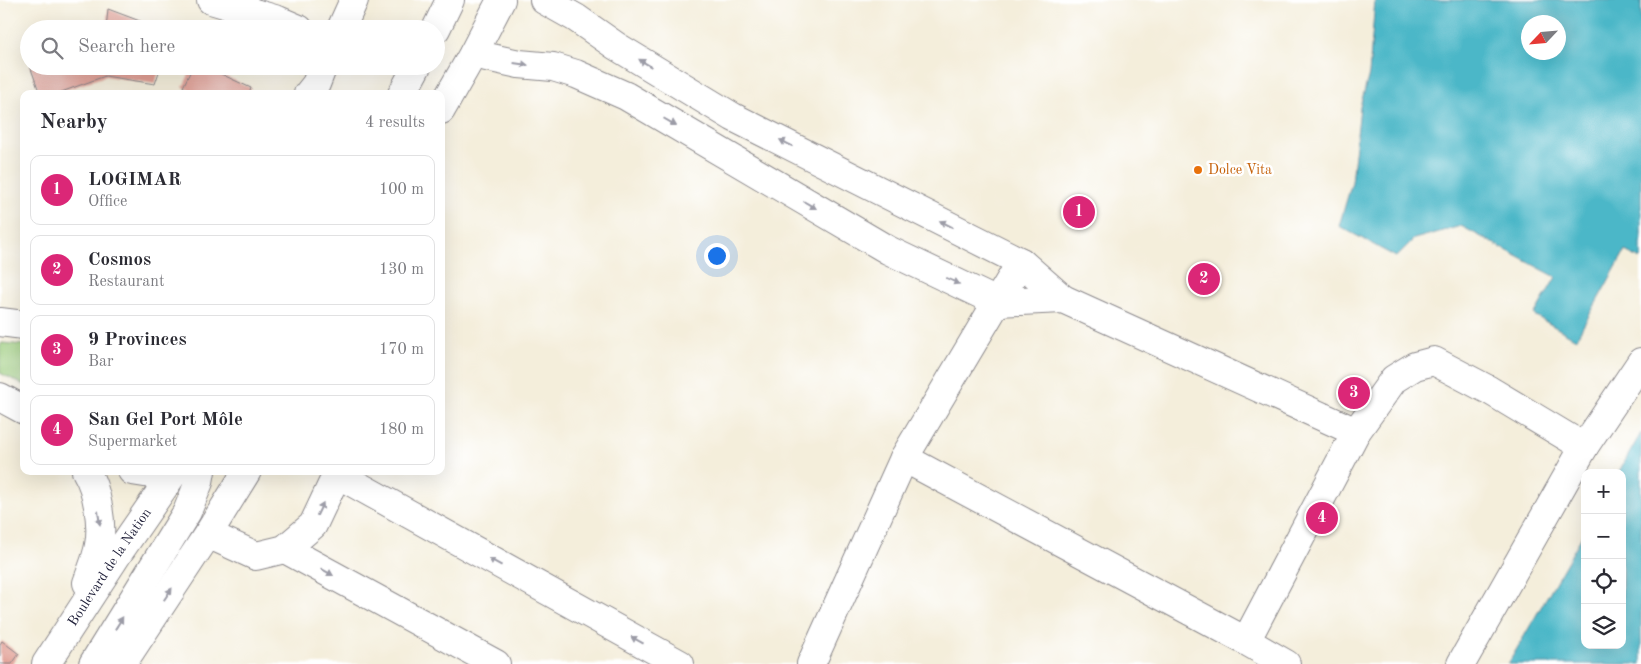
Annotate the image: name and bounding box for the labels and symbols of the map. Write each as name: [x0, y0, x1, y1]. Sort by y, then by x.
north arrow: [1521, 15, 1566, 60]
one-way arrow: [638, 58, 651, 67]
one-way arrow: [513, 60, 529, 68]
one-way arrow: [663, 118, 677, 127]
one-way arrow: [778, 139, 793, 147]
place label: Dolce Vita: [1208, 163, 1272, 177]
marker: Dolce Vita: [1192, 164, 1204, 176]
pin: 1: [1063, 193, 1095, 231]
one-way arrow: [804, 200, 817, 209]
one-way arrow: [939, 220, 953, 228]
your location: [704, 243, 730, 269]
pin: 2: [1188, 260, 1220, 298]
one-way arrow: [946, 278, 960, 286]
pin: 3: [1338, 374, 1370, 412]
pin: 4: [1306, 499, 1338, 537]
one-way arrow: [317, 502, 325, 516]
street label: Boulevard de la Nation: [66, 505, 154, 629]
one-way arrow: [95, 510, 103, 526]
one-way arrow: [488, 557, 502, 566]
one-way arrow: [321, 568, 334, 577]
one-way arrow: [164, 587, 173, 601]
one-way arrow: [114, 616, 124, 629]
one-way arrow: [631, 636, 644, 645]

